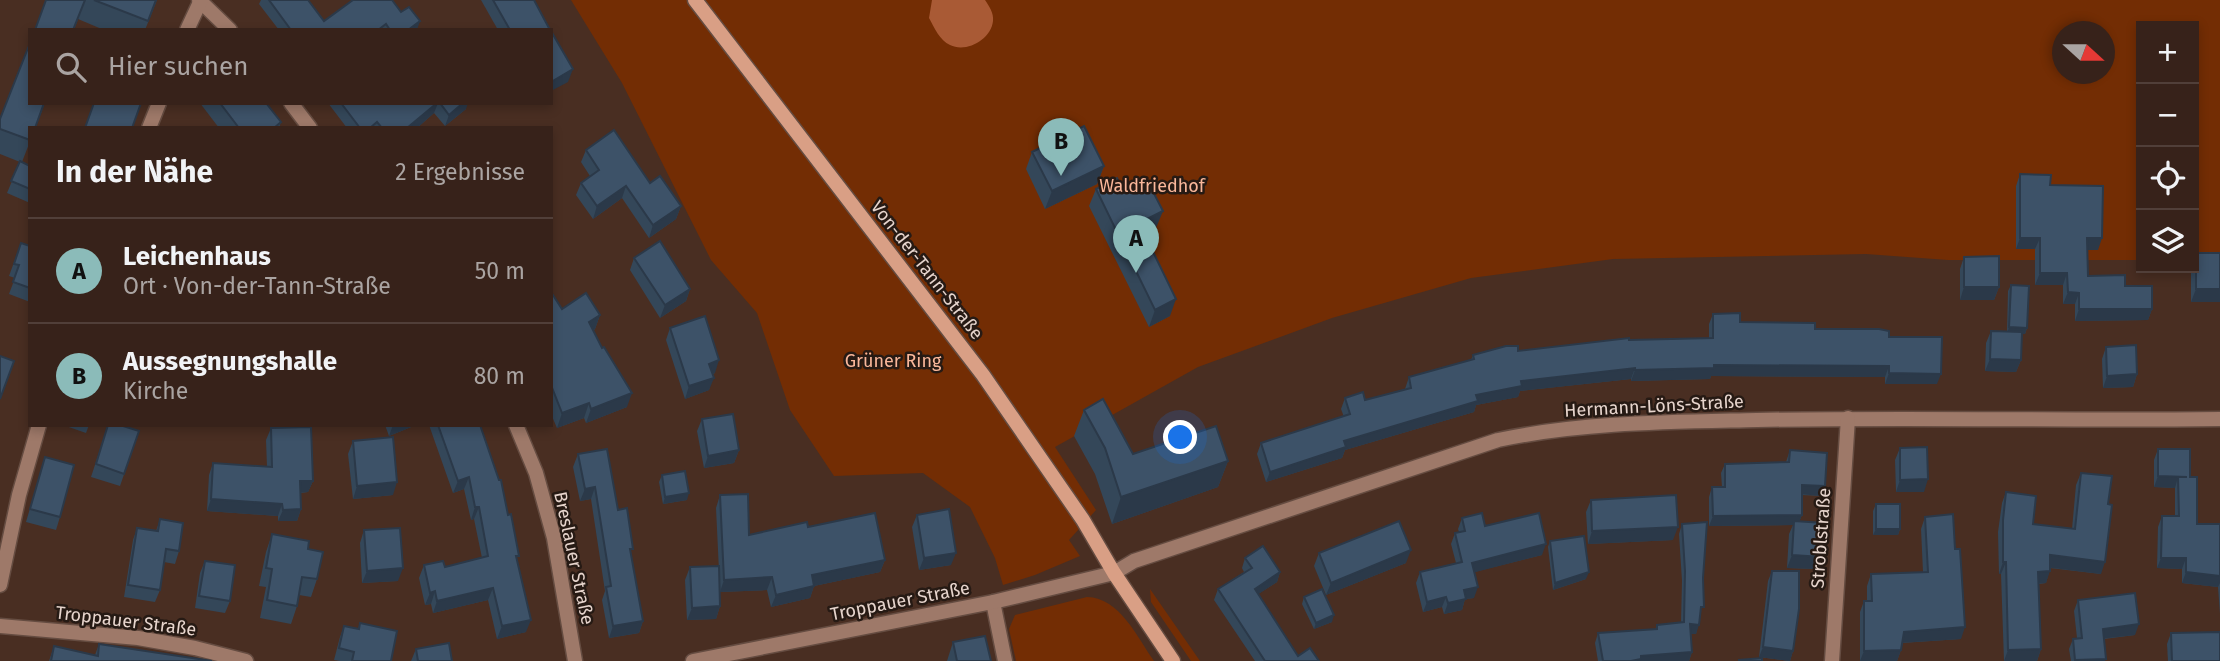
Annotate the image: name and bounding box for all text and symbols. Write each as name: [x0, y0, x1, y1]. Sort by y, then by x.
north arrow: [2052, 21, 2115, 84]
map controls: [2136, 21, 2199, 273]
button: +: [2136, 21, 2199, 84]
search box: [28, 28, 553, 105]
icon: search: [52, 48, 90, 86]
text: Hier suchen: [108, 51, 248, 82]
button: −: [2136, 84, 2199, 147]
pin: B: [1038, 118, 1084, 176]
button: locate: [2136, 147, 2199, 210]
text: In der Nähe: [56, 154, 213, 190]
text: 2 Ergebnisse: [395, 158, 525, 186]
park label: Waldfriedhof: [1099, 175, 1207, 197]
street label: Von-der-Tann-Straße: [866, 196, 988, 344]
button: layers: [2136, 210, 2199, 273]
pin: A: [1113, 215, 1159, 273]
text: Leichenhaus: [123, 241, 271, 272]
text: A: [72, 257, 86, 285]
text: 50 m: [475, 257, 525, 285]
text: Ort · Von-der-Tann-Straße: [123, 272, 391, 300]
text: Aussegnungshalle: [123, 346, 337, 377]
park label: Grüner Ring: [845, 350, 942, 372]
text: B: [72, 362, 86, 390]
text: 80 m: [474, 362, 525, 390]
text: Kirche: [123, 377, 188, 405]
street label: Hermann-Löns-Straße: [1564, 390, 1744, 422]
your location: [1163, 420, 1197, 454]
street label: Stroblstraße: [1807, 487, 1835, 589]
street label: Breslauer Straße: [549, 489, 599, 627]
street label: Troppauer Straße: [828, 577, 972, 625]
street label: Troppauer Straße: [54, 601, 198, 641]

